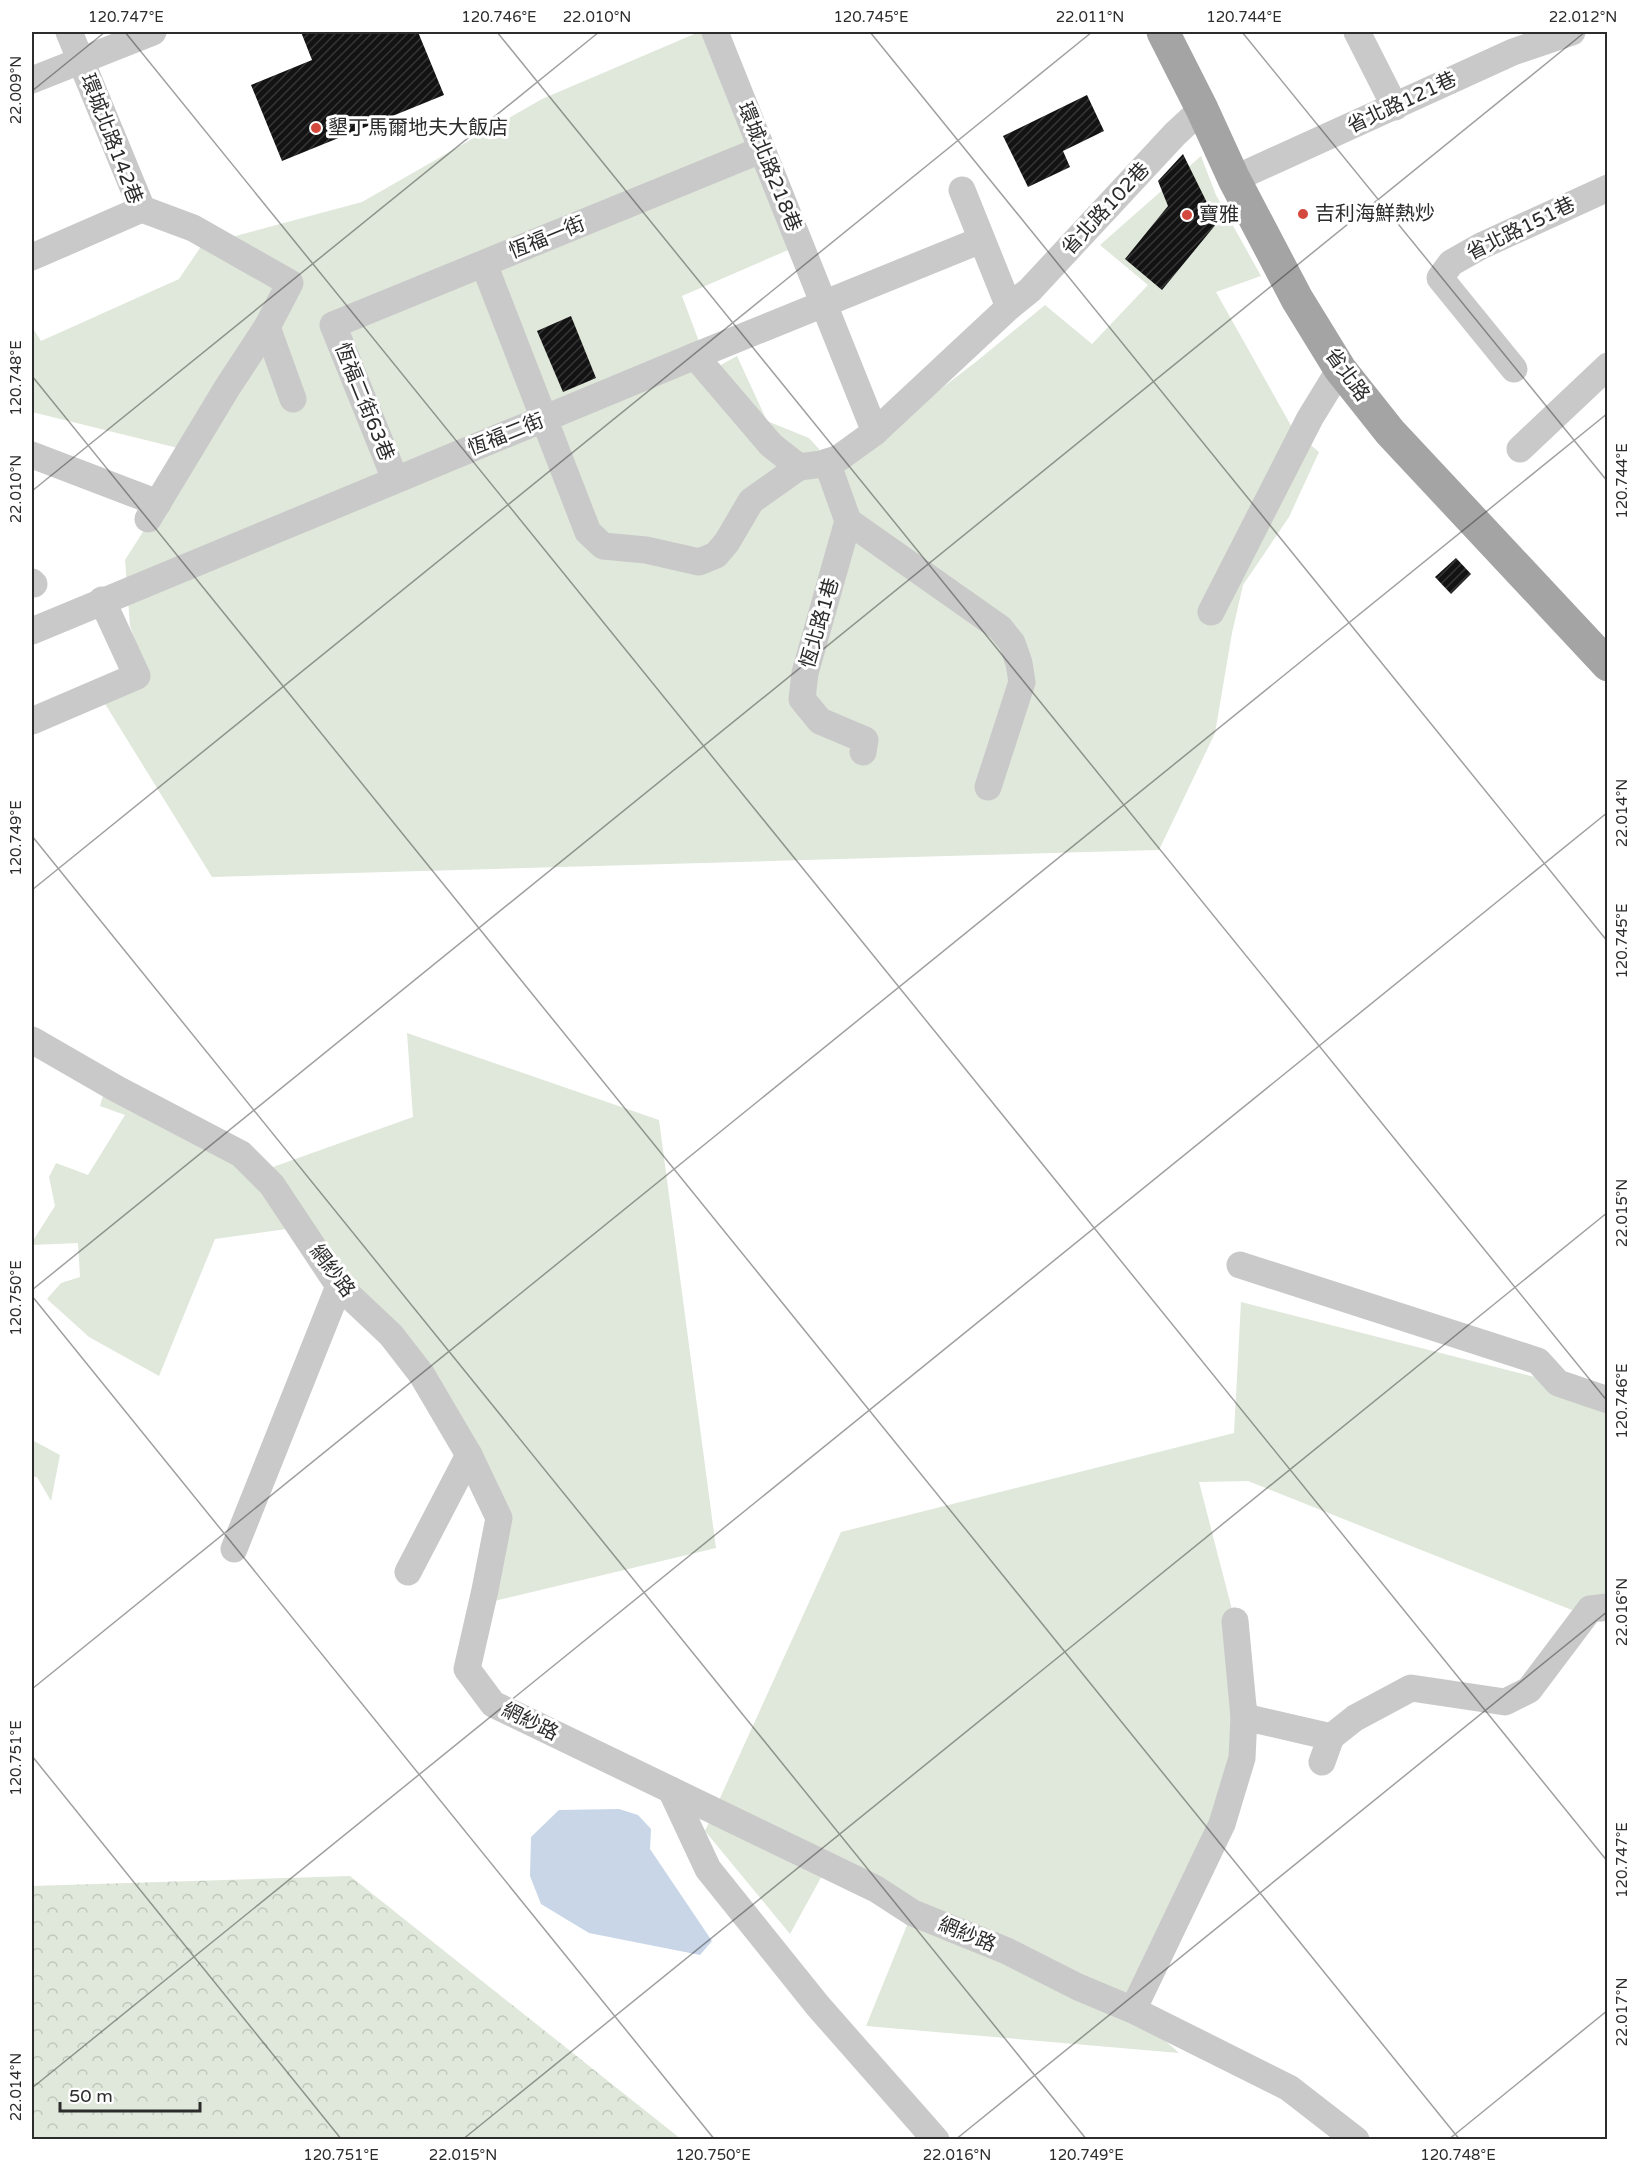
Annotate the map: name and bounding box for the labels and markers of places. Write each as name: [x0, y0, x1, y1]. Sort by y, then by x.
place label: 墾丁馬爾地夫大飯店: [328, 116, 508, 140]
marker: 墾丁馬爾地夫大飯店: [309, 121, 323, 135]
place label: 吉利海鮮熱炒: [1315, 202, 1435, 226]
place label: 寶雅: [1199, 203, 1239, 227]
marker: 吉利海鮮熱炒: [1296, 207, 1310, 221]
marker: 寶雅: [1180, 208, 1194, 222]

